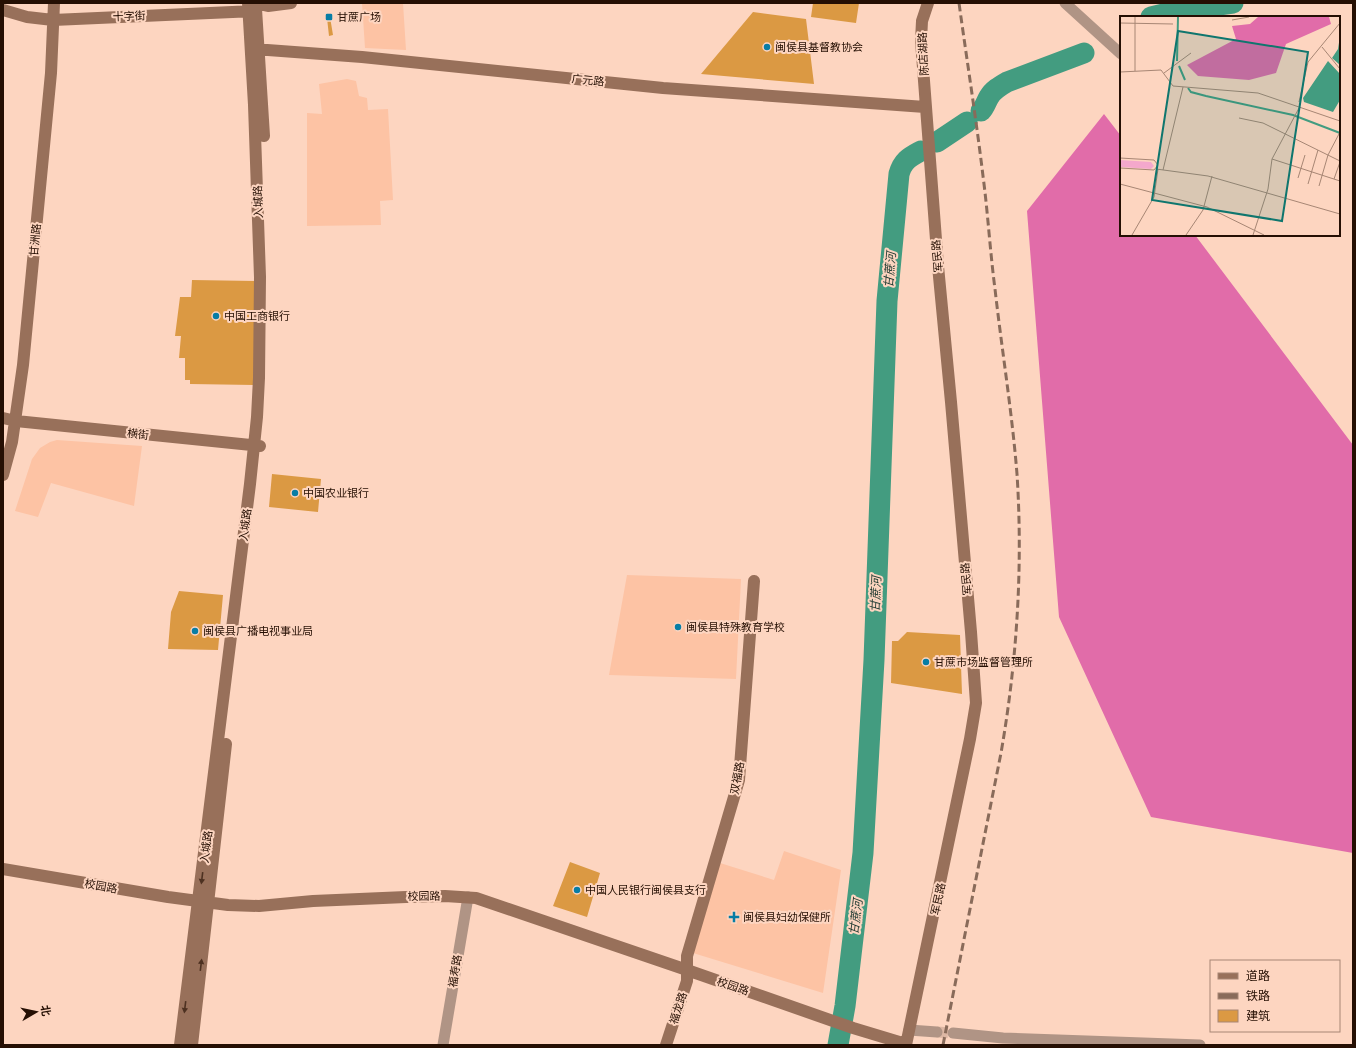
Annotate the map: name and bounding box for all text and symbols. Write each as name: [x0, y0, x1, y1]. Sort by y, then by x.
street label: 十字街: [112, 8, 146, 24]
place label: 甘蔗广场: [337, 10, 381, 24]
marker: 甘蔗广场: [324, 12, 334, 22]
inset map: [1120, 16, 1340, 236]
street label: 陈店湖路: [915, 32, 931, 76]
place label: 闽侯县基督教协会: [775, 40, 863, 54]
marker: 闽侯县基督教协会: [762, 42, 772, 52]
street label: 广元路: [571, 71, 605, 89]
street label: 入城路: [250, 185, 266, 219]
street label: 甘洲路: [27, 223, 43, 257]
street label: 军民路: [929, 239, 945, 273]
water label: 甘蔗河: [880, 249, 900, 289]
place label: 中国工商银行: [224, 309, 290, 323]
marker: 中国工商银行: [211, 311, 221, 321]
street label: 横街: [126, 426, 150, 442]
place label: 中国农业银行: [303, 486, 369, 500]
marker: 中国农业银行: [290, 488, 300, 498]
street label: 入城路: [236, 508, 254, 542]
street label: 军民路: [958, 562, 974, 596]
water label: 甘蔗河: [867, 574, 885, 612]
place label: 闽侯县特殊教育学校: [686, 620, 785, 634]
marker: 闽侯县特殊教育学校: [673, 622, 683, 632]
place label: 闽侯县广播电视事业局: [203, 624, 313, 638]
marker: 闽侯县广播电视事业局: [190, 626, 200, 636]
place label: 甘蔗市场监督管理所: [934, 655, 1033, 669]
marker: 甘蔗市场监督管理所: [921, 657, 931, 667]
street label: 双福路: [727, 761, 747, 795]
street label: 入城路: [197, 830, 215, 864]
one-way arrow: [199, 872, 205, 884]
street label: 校园路: [84, 876, 118, 896]
street label: 军民路: [928, 881, 948, 917]
place label: 中国人民银行闽侯县支行: [585, 883, 706, 897]
marker: 中国人民银行闽侯县支行: [572, 885, 582, 895]
street label: 校园路: [407, 889, 441, 903]
water label: 甘蔗河: [846, 896, 866, 936]
place label: 闽侯县妇幼保健所: [743, 910, 831, 924]
marker: 闽侯县妇幼保健所: [728, 911, 740, 923]
street label: 福寿路: [446, 954, 464, 988]
one-way arrow: [198, 959, 205, 971]
legend: [1210, 960, 1340, 1032]
text: 道路: [1246, 968, 1270, 984]
street label: 校园路: [715, 974, 751, 998]
text: 铁路: [1246, 988, 1270, 1004]
street label: 福龙路: [666, 990, 690, 1026]
north arrow: [16, 992, 56, 1032]
one-way arrow: [182, 1001, 188, 1013]
text: 北: [38, 1004, 54, 1017]
text: 建筑: [1246, 1008, 1270, 1024]

